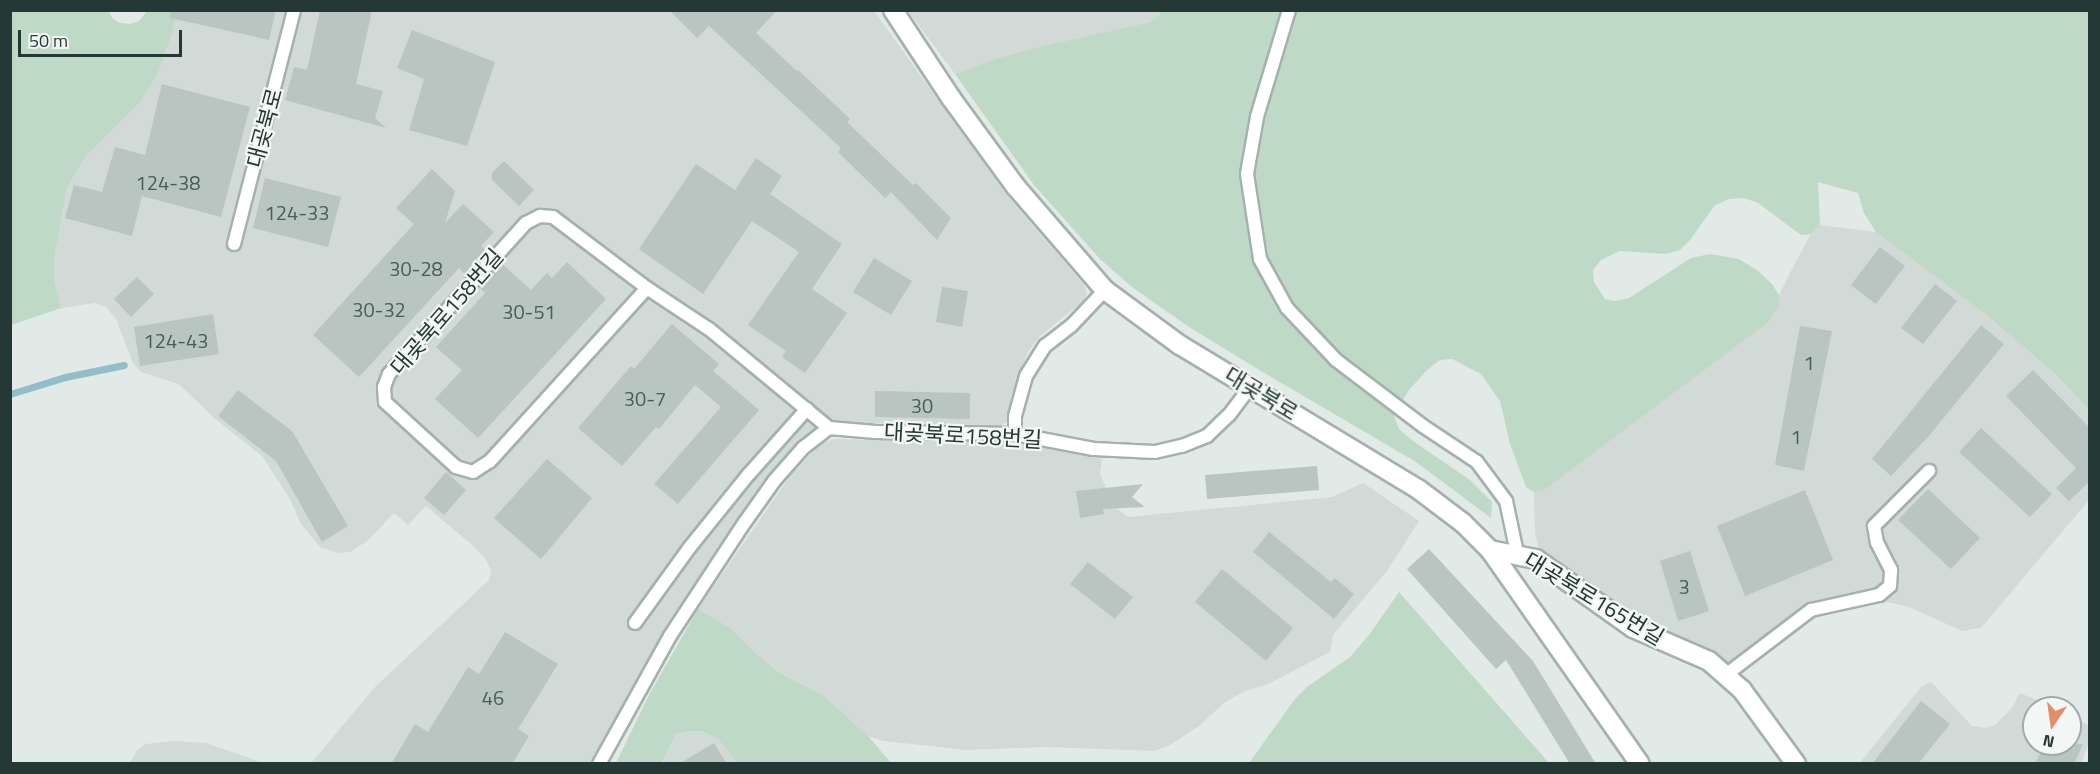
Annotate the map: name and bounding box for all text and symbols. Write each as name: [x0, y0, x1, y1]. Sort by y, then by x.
scale bar: [21, 18, 184, 56]
text: 50 m: [29, 27, 68, 54]
street label: 대곶북로: [242, 85, 288, 171]
house number: 124-38: [136, 170, 200, 194]
house number: 124-33: [265, 200, 329, 224]
street label: 대곶북로158번길: [385, 244, 509, 380]
house number: 30-28: [389, 256, 443, 280]
house number: 30-32: [352, 297, 406, 321]
house number: 30-51: [502, 299, 556, 323]
house number: 124-43: [144, 328, 208, 352]
house number: 1: [1803, 350, 1815, 374]
street label: 대곶북로: [1220, 362, 1302, 426]
house number: 30-7: [624, 386, 666, 410]
house number: 30: [911, 393, 933, 417]
street label: 대곶북로158번길: [883, 419, 1043, 453]
house number: 1: [1790, 424, 1802, 448]
street label: 대곶북로165번길: [1519, 547, 1669, 651]
house number: 3: [1678, 574, 1690, 598]
house number: 46: [482, 685, 504, 709]
north arrow: [2022, 696, 2082, 756]
text: N: [2040, 729, 2057, 755]

